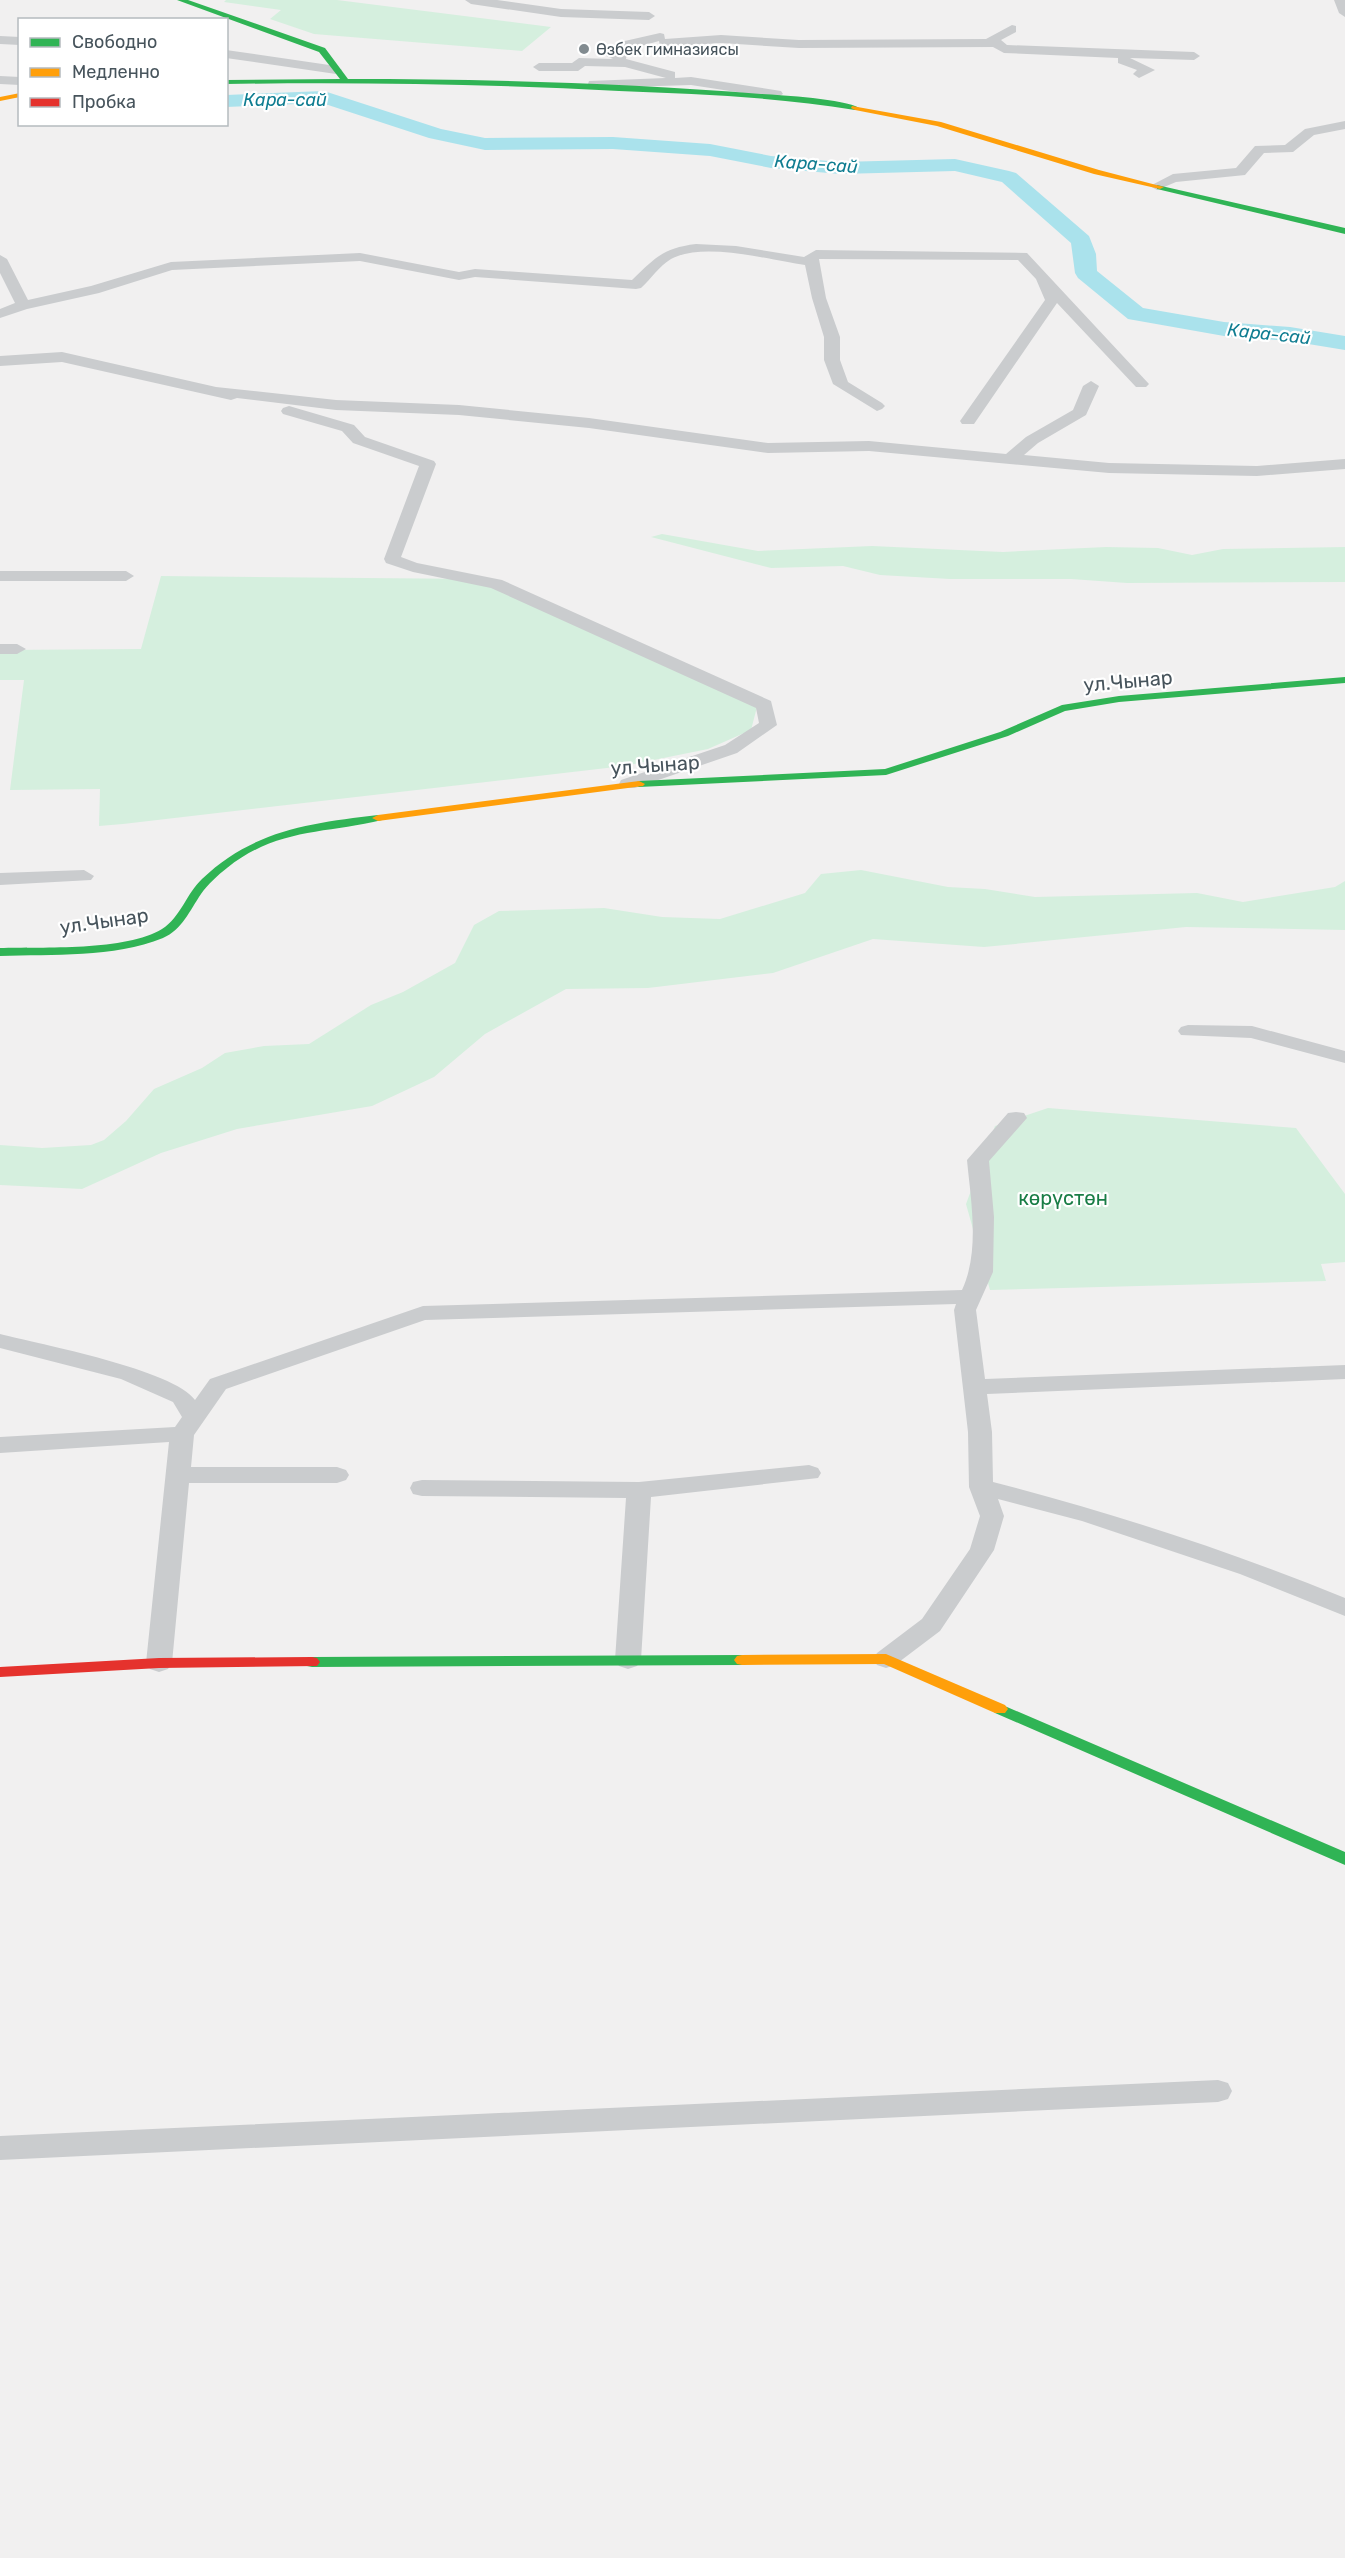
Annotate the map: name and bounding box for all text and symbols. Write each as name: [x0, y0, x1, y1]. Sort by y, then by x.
legend: [18, 18, 228, 126]
text: Свободно: [72, 31, 157, 53]
place label: Өзбек гимназиясы: [596, 40, 739, 59]
marker: Өзбек гимназиясы: [577, 42, 591, 56]
text: Медленно: [72, 61, 160, 83]
water label: Кара-сай: [243, 89, 327, 111]
text: Пробка: [72, 91, 136, 113]
water label: Кара-сай: [774, 150, 859, 178]
water label: Кара-сай: [1226, 319, 1312, 349]
street label: ул.Чынар: [1082, 665, 1174, 697]
street label: ул.Чынар: [610, 750, 700, 780]
street label: ул.Чынар: [58, 903, 150, 939]
park label: көрүстөн: [1018, 1186, 1108, 1210]

